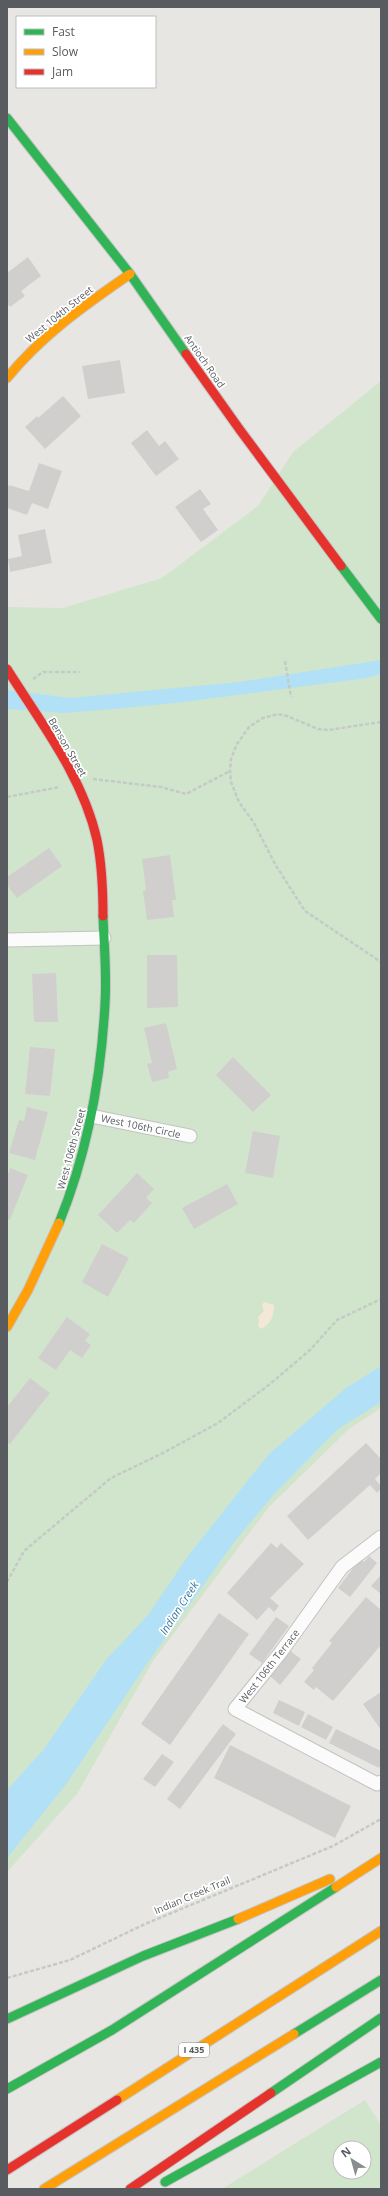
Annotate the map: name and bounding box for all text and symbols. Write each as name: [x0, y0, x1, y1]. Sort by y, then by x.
legend: [16, 16, 156, 88]
text: Fast: [52, 23, 75, 40]
text: Slow: [52, 43, 79, 60]
text: Jam: [51, 63, 73, 80]
street label: West 104th Street: [22, 282, 96, 346]
street label: Antioch Road: [181, 332, 229, 390]
street label: Benson Street: [46, 715, 91, 779]
street label: West 106th Street: [53, 1107, 89, 1191]
street label: West 106th Circle: [100, 1111, 182, 1141]
water label: Indian Creek: [156, 1578, 202, 1637]
street label: West 106th Terrace: [236, 1626, 303, 1706]
street label: Indian Creek Trail: [152, 1873, 232, 1917]
road number: I 435: [179, 2043, 209, 2057]
north arrow: [332, 2140, 372, 2180]
text: N: [338, 2143, 354, 2160]

